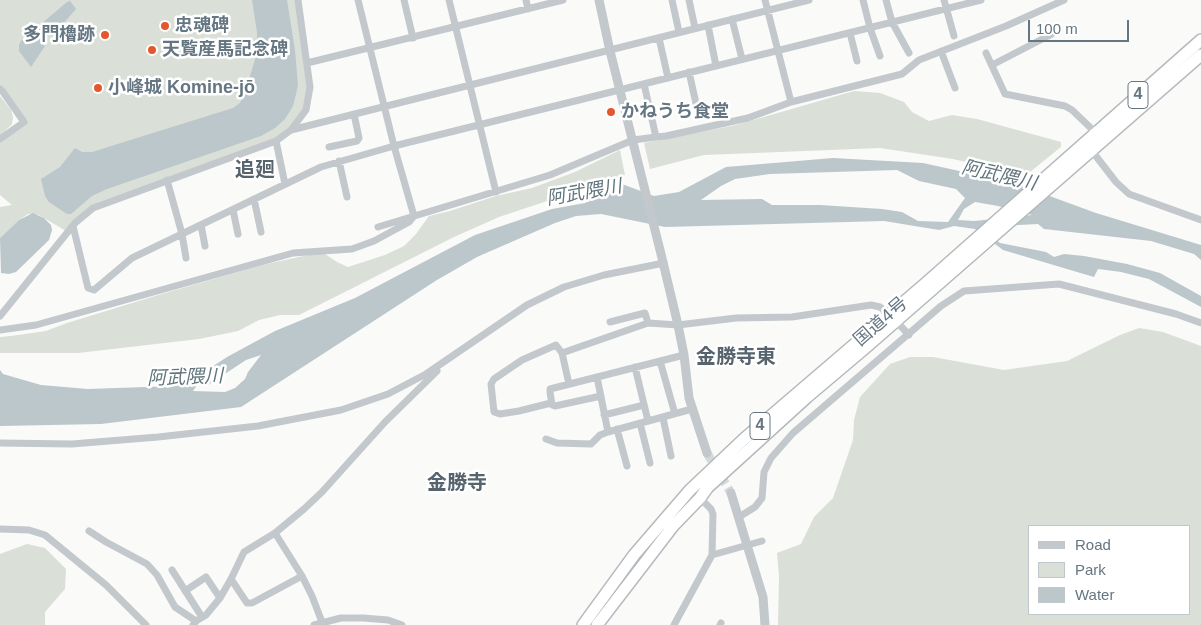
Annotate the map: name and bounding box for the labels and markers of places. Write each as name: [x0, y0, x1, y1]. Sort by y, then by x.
place label: 忠魂碑: [175, 15, 229, 37]
marker: 忠魂碑: [159, 20, 171, 32]
place label: 多門櫓跡: [23, 24, 95, 46]
marker: 多門櫓跡: [99, 29, 111, 41]
place label: 天覧産馬記念碑: [162, 39, 288, 61]
marker: 天覧産馬記念碑: [146, 44, 158, 56]
place label: 小峰城 Komine-jō: [108, 77, 255, 99]
marker: 小峰城 Komine-jō: [92, 82, 104, 94]
place label: かねうち食堂: [621, 101, 729, 123]
marker: かねうち食堂: [605, 106, 617, 118]

